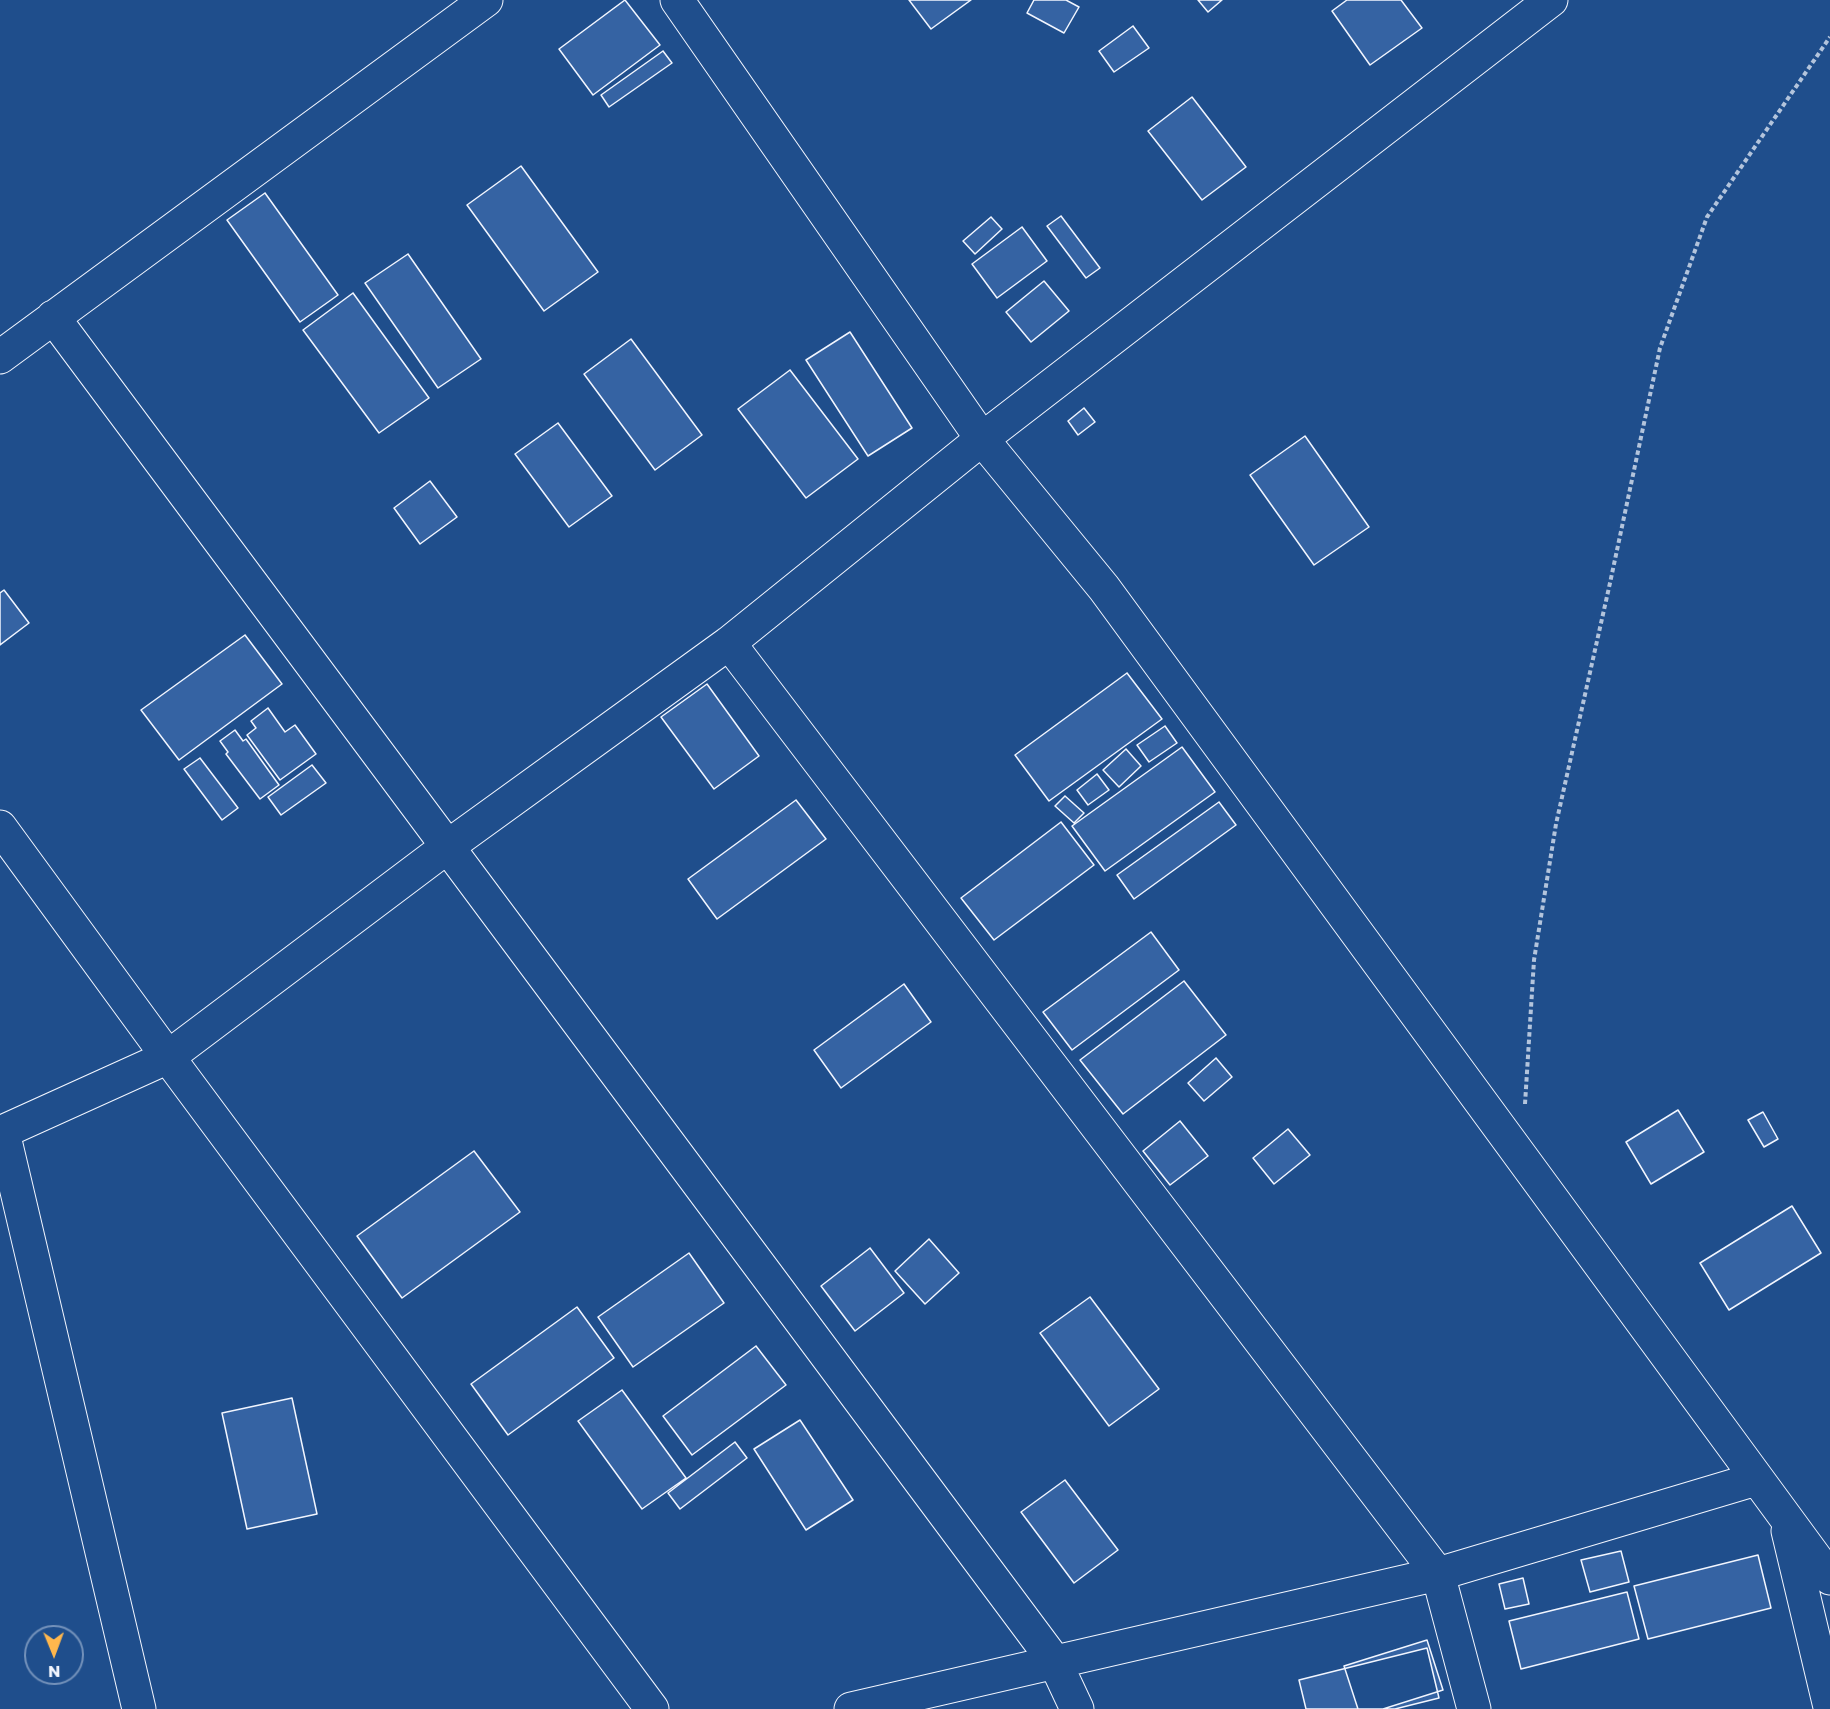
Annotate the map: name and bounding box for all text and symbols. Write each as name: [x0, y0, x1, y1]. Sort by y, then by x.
north arrow: [24, 1625, 84, 1685]
text: N: [48, 1660, 61, 1683]

